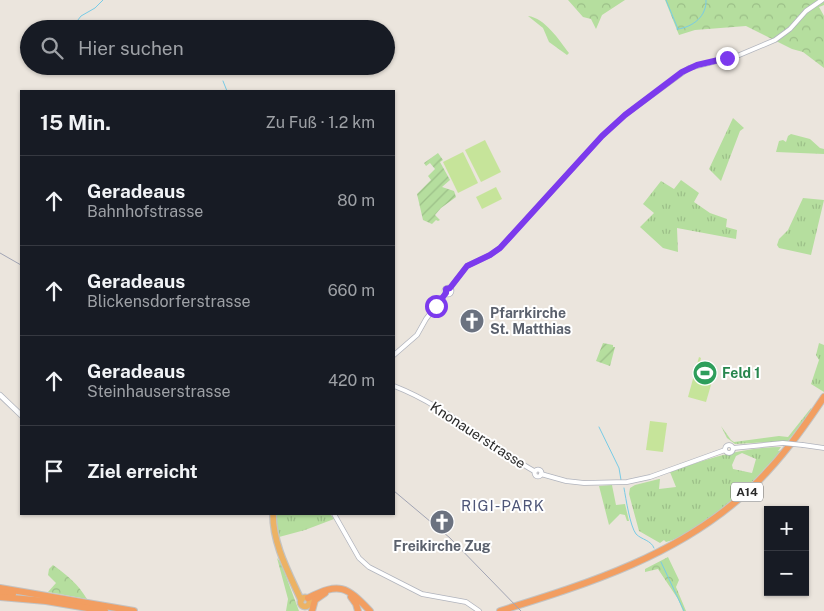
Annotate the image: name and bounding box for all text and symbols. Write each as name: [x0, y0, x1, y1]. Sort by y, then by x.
search box: [20, 20, 395, 75]
icon: search: [38, 34, 66, 62]
text: Hier suchen: [78, 37, 184, 59]
route end: [716, 47, 739, 70]
text: 15 Min.: [40, 110, 111, 135]
text: Zu Fuß · 1.2 km: [266, 113, 375, 132]
text: Geradeaus: [87, 180, 185, 202]
icon: ahead: [40, 187, 68, 215]
text: 80 m: [337, 191, 375, 210]
text: Bahnhofstrasse: [87, 202, 203, 221]
text: Geradeaus: [87, 270, 185, 292]
icon: ahead: [40, 277, 68, 305]
text: 660 m: [328, 281, 375, 300]
text: Blickensdorferstrasse: [87, 292, 251, 311]
route start: [425, 295, 448, 318]
place label: Pfarrkirche St. Matthias: [490, 305, 571, 337]
church icon: Pfarrkirche St. Matthias: [459, 308, 485, 334]
text: Geradeaus: [87, 360, 185, 382]
sports icon: Feld 1: [692, 360, 718, 386]
place label: Feld 1: [722, 365, 760, 381]
icon: ahead: [40, 367, 68, 395]
text: 420 m: [328, 371, 375, 390]
text: Steinhauserstrasse: [87, 382, 231, 401]
street label: Knonauerstrasse: [427, 398, 529, 472]
icon: arrive: [40, 457, 68, 485]
text: Ziel erreicht: [87, 460, 198, 482]
road number: A14: [731, 482, 763, 502]
district label: RIGI-PARK: [461, 497, 545, 514]
map controls: [764, 506, 809, 596]
button: +: [764, 506, 809, 551]
church icon: Freikirche Zug: [429, 509, 455, 535]
place label: Freikirche Zug: [393, 538, 491, 554]
button: −: [764, 551, 809, 596]

